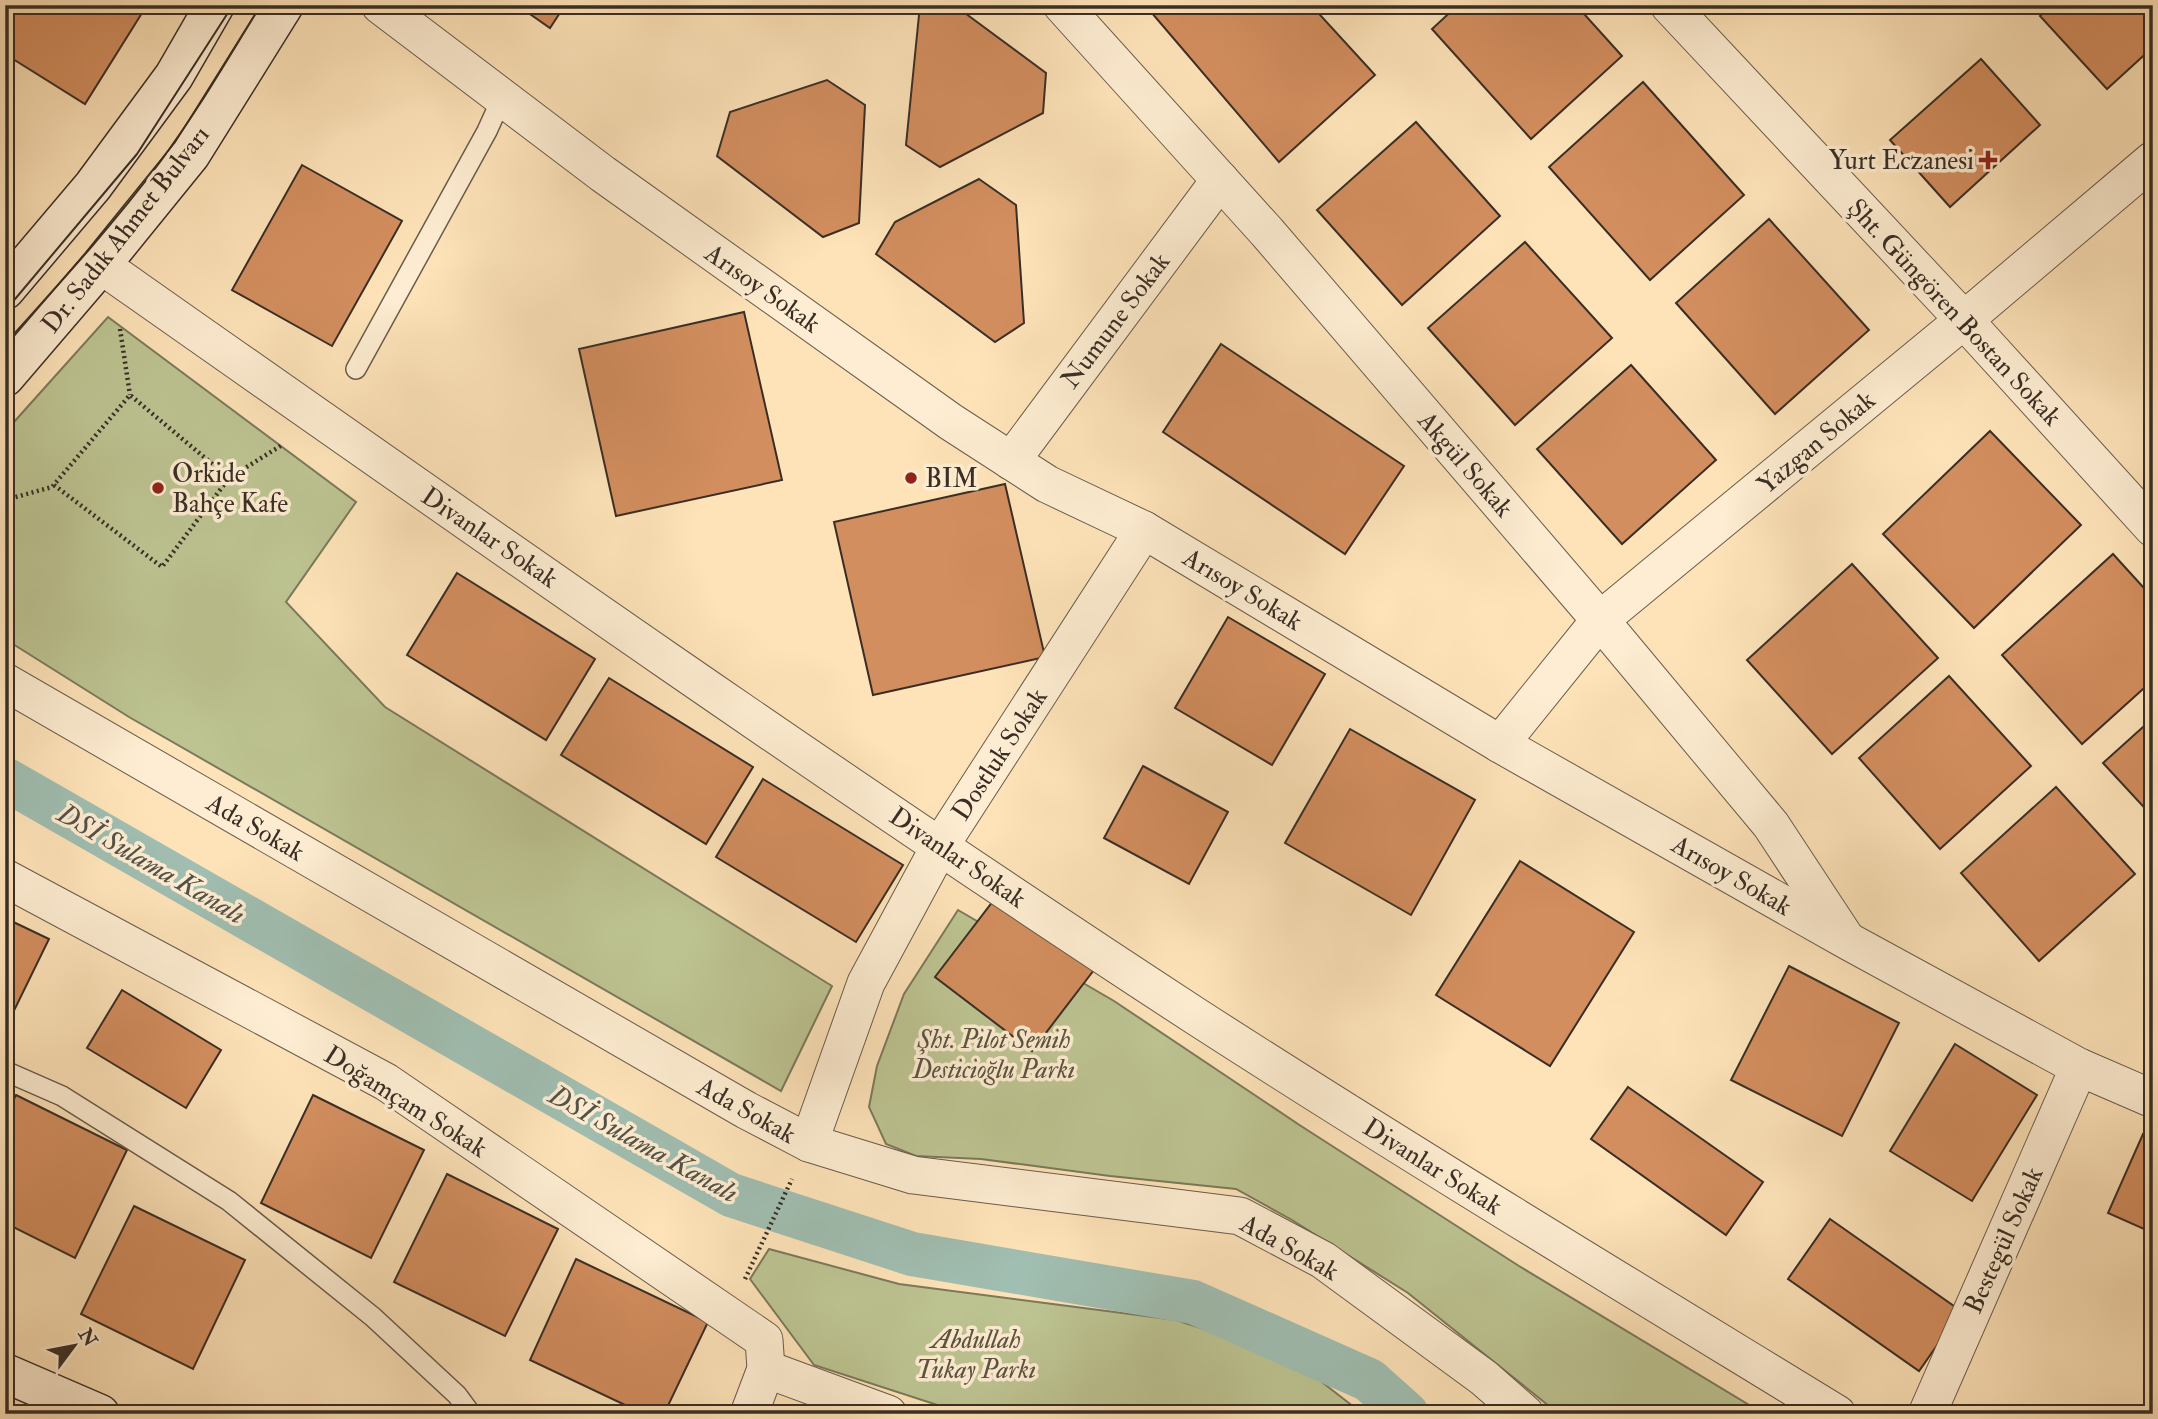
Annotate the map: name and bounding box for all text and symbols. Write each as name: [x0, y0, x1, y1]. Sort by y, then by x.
street label: Dr. Sadık Ahmet Bulvarı: [35, 120, 217, 340]
place label: Yurt Eczanesi: [1829, 145, 1974, 177]
marker: Yurt Eczanesi: [1980, 152, 1996, 168]
street label: Şht. Güngören Bostan Sokak: [1841, 192, 2068, 433]
street label: Arısoy Sokak: [698, 237, 827, 341]
street label: Numune Sokak: [1054, 246, 1178, 395]
street label: Yazgan Sokak: [1751, 384, 1882, 501]
street label: Akgül Sokak: [1410, 404, 1520, 524]
place label: Orkide Bahçe Kafe: [172, 458, 288, 520]
place label: BIM: [925, 463, 978, 495]
marker: BIM: [903, 470, 919, 486]
marker: Orkide Bahçe Kafe: [150, 480, 166, 496]
street label: Divanlar Sokak: [415, 480, 564, 596]
street label: Arısoy Sokak: [1176, 541, 1308, 638]
street label: Dostluk Sokak: [945, 682, 1055, 827]
street label: Ada Sokak: [200, 787, 311, 869]
water label: DSİ Sulama Kanalı: [50, 796, 251, 932]
street label: Divanlar Sokak: [883, 800, 1032, 916]
street label: Arısoy Sokak: [1665, 828, 1798, 923]
park label: Şht. Pilot Semih Desticioğlu Parkı: [912, 1024, 1075, 1086]
street label: Doğamçam Sokak: [318, 1039, 493, 1165]
street label: Ada Sokak: [691, 1070, 802, 1151]
water label: DSİ Sulama Kanalı: [542, 1077, 744, 1211]
street label: Divanlar Sokak: [1357, 1111, 1508, 1223]
street label: Bestegül Sokak: [1957, 1162, 2051, 1319]
street label: Ada Sokak: [1234, 1207, 1345, 1288]
north arrow: [38, 1310, 108, 1380]
text: N: [72, 1323, 103, 1352]
park label: Abdullah Tukay Parkı: [916, 1324, 1036, 1386]

